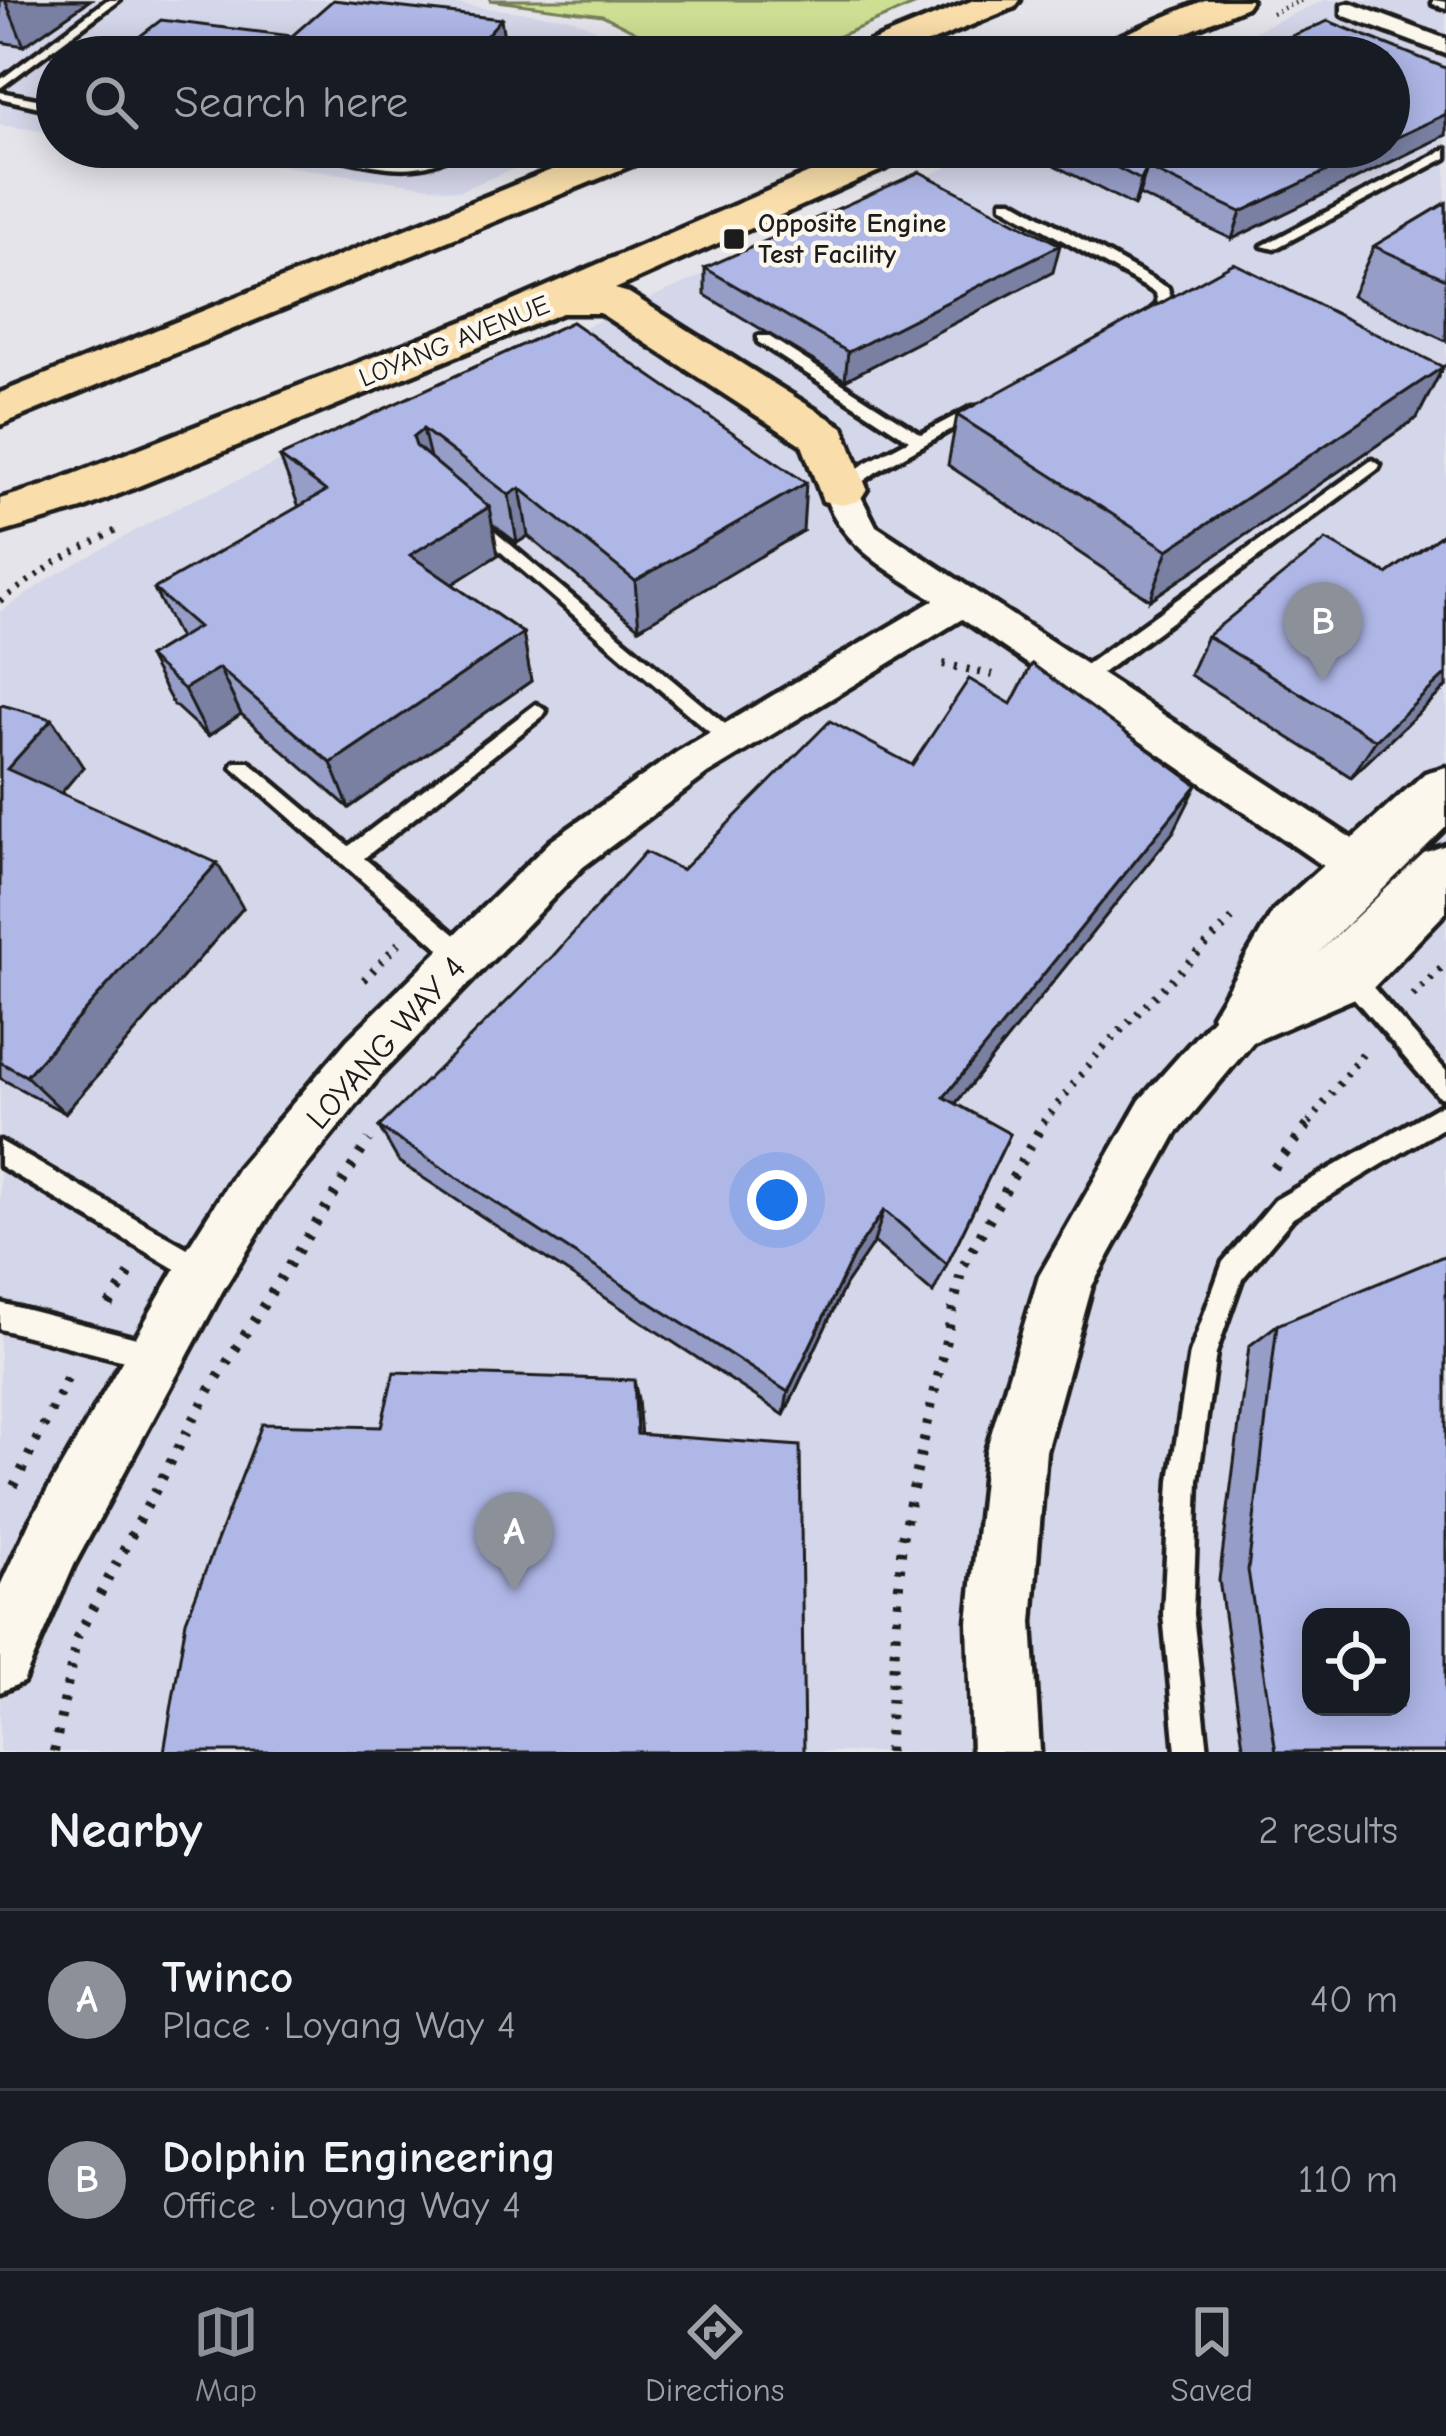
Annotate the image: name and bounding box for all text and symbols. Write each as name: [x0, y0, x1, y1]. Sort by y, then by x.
search box: [36, 36, 1410, 168]
icon: search: [78, 69, 144, 135]
text: Search here: [174, 76, 408, 128]
place label: Opposite Engine Test Facility: [758, 208, 946, 270]
marker: Opposite Engine Test Facility: [721, 226, 747, 252]
street label: LOYANG AVENUE: [355, 289, 554, 394]
pin: B: [1284, 582, 1362, 681]
street label: LOYANG WAY 4: [299, 949, 473, 1137]
your location: [747, 1170, 807, 1230]
pin: A: [475, 1492, 553, 1591]
map controls: [1302, 1608, 1410, 1716]
button: locate: [1302, 1608, 1410, 1716]
text: Nearby: [48, 1801, 202, 1860]
text: 2 results: [1258, 1808, 1398, 1853]
text: Twinco: [162, 1951, 293, 2003]
text: A: [76, 1977, 98, 2022]
text: 40 m: [1310, 1977, 1398, 2022]
text: Place · Loyang Way 4: [162, 2003, 516, 2048]
text: Dolphin Engineering: [162, 2131, 556, 2183]
text: B: [75, 2157, 99, 2202]
text: 110 m: [1298, 2157, 1398, 2202]
text: Office · Loyang Way 4: [162, 2183, 521, 2228]
tab: Map: [193, 2299, 259, 2409]
tab: Directions: [645, 2299, 785, 2409]
tab: Saved: [1171, 2299, 1253, 2409]

